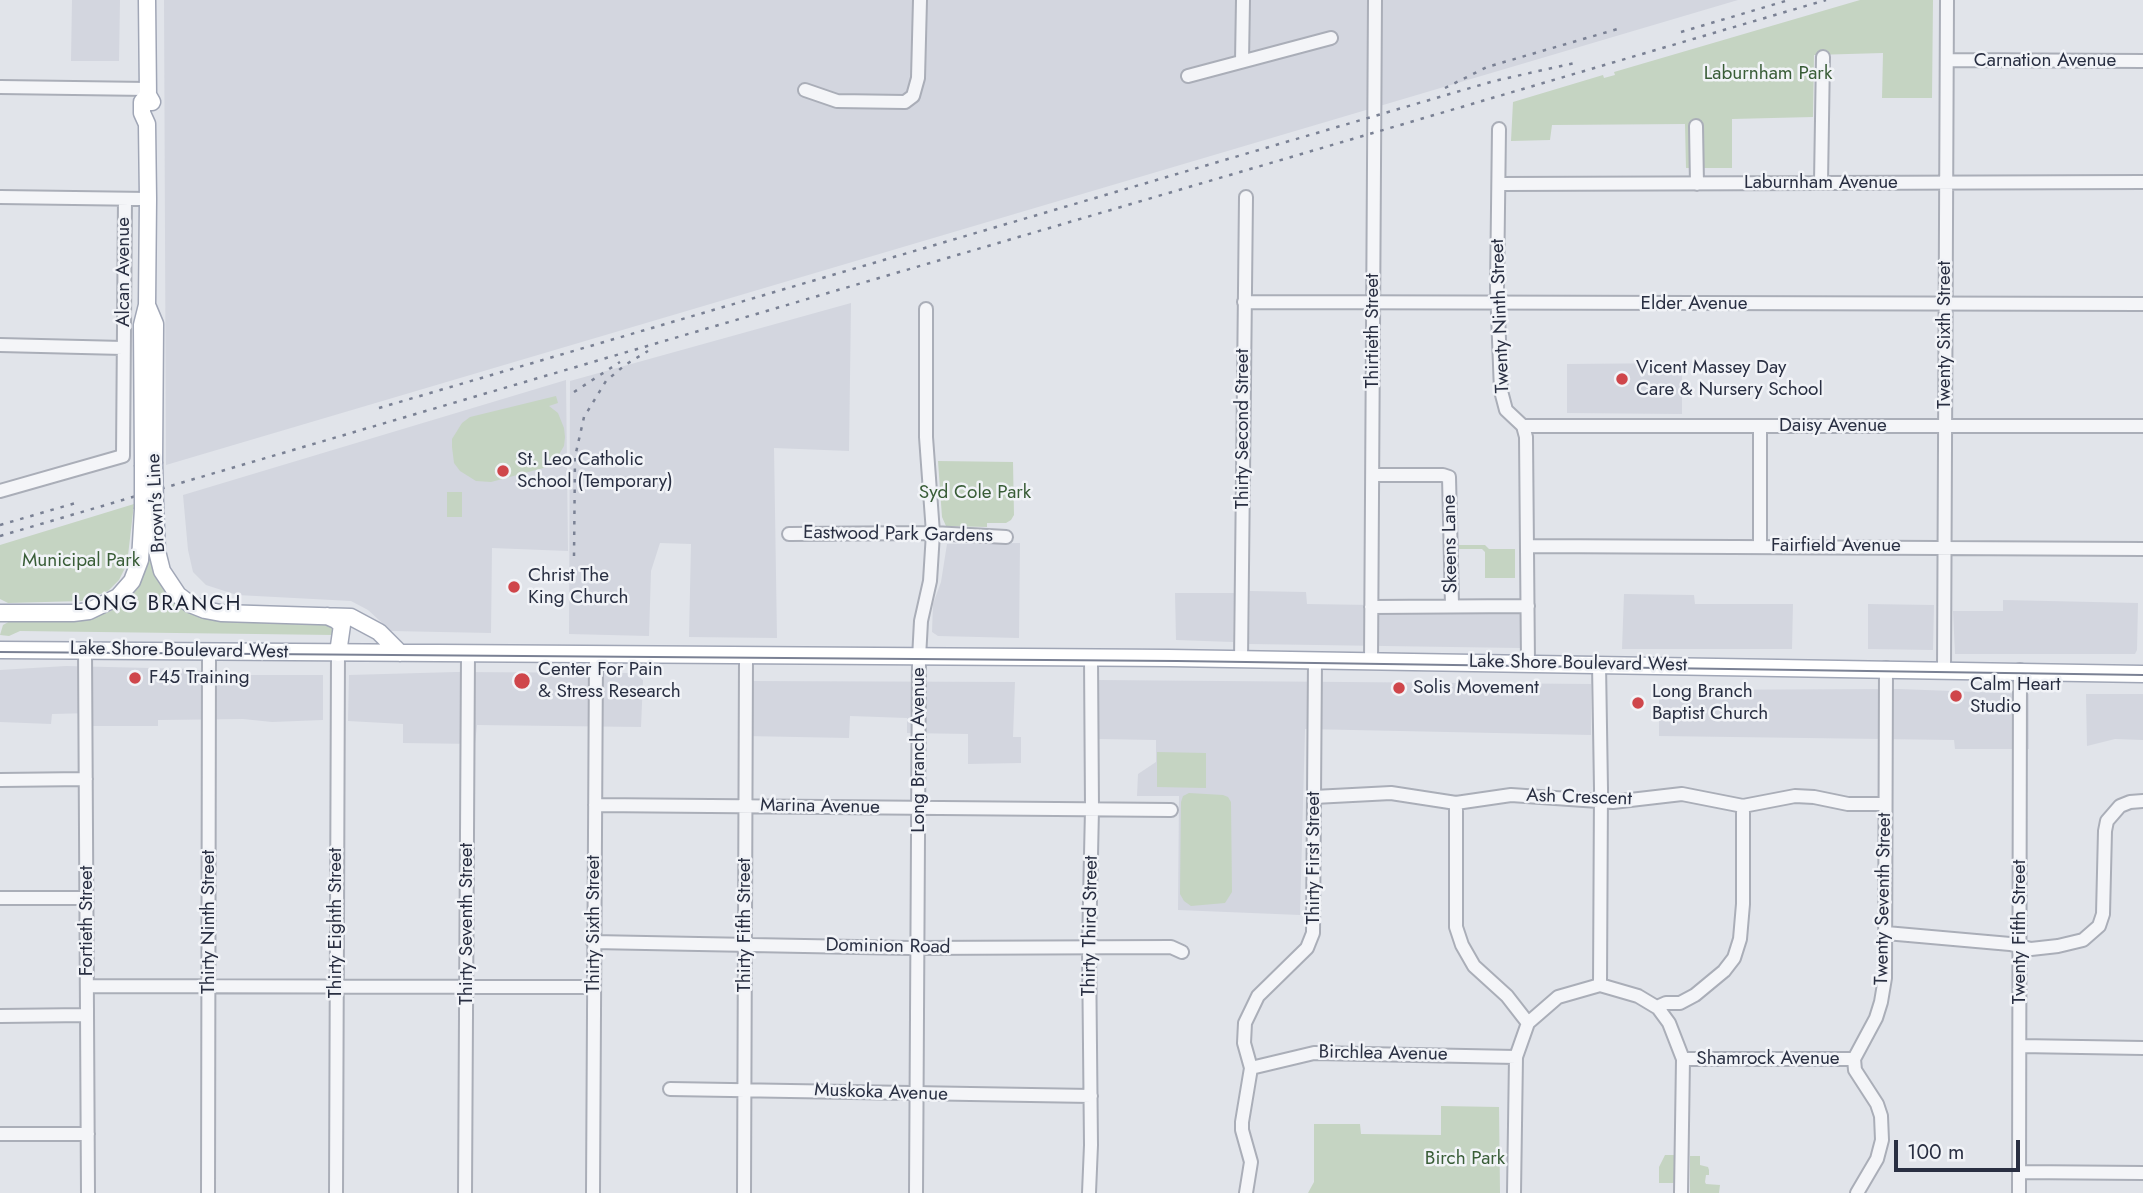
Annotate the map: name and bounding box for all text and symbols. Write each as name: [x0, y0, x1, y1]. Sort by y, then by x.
street label: Carnation Avenue: [1974, 50, 2116, 72]
park label: Laburnham Park: [1704, 63, 1832, 85]
street label: Laburnham Avenue: [1744, 172, 1898, 194]
street label: Alcan Avenue: [113, 217, 135, 327]
street label: Twenty Ninth Street: [1487, 238, 1515, 394]
street label: Twenty Sixth Street: [1934, 261, 1956, 409]
street label: Thirtieth Street: [1362, 273, 1384, 389]
street label: Elder Avenue: [1641, 293, 1747, 315]
street label: Thirty Second Street: [1232, 349, 1254, 509]
place label: Vicent Massey Day Care & Nursery School: [1636, 357, 1823, 401]
marker: Vicent Massey Day Care & Nursery School: [1614, 371, 1630, 387]
street label: Daisy Avenue: [1779, 415, 1887, 437]
place label: St. Leo Catholic School (Temporary): [517, 449, 673, 493]
street label: Brown's Line: [143, 453, 171, 553]
marker: St. Leo Catholic School (Temporary): [495, 463, 511, 479]
park label: Syd Cole Park: [919, 482, 1031, 504]
street label: Skeens Lane: [1439, 494, 1463, 594]
street label: Eastwood Park Gardens: [803, 522, 993, 548]
street label: Fairfield Avenue: [1771, 535, 1901, 557]
park label: Municipal Park: [22, 550, 140, 572]
place label: Christ The King Church: [528, 565, 628, 609]
marker: Christ The King Church: [506, 579, 522, 595]
district label: LONG BRANCH: [75, 592, 241, 618]
street label: Lake Shore Boulevard West: [70, 638, 288, 664]
street label: Lake Shore Boulevard West: [1469, 651, 1687, 677]
place label: Center For Pain & Stress Research: [538, 659, 681, 703]
place label: F45 Training: [149, 667, 250, 689]
street label: Long Branch Avenue: [908, 667, 930, 833]
marker: F45 Training: [127, 670, 143, 686]
marker: Center For Pain & Stress Research: [512, 671, 532, 691]
place label: Calm Heart Studio: [1970, 674, 2061, 718]
place label: Solis Movement: [1413, 677, 1539, 699]
marker: Solis Movement: [1391, 680, 1407, 696]
place label: Long Branch Baptist Church: [1652, 681, 1768, 725]
marker: Calm Heart Studio: [1948, 688, 1964, 704]
marker: Long Branch Baptist Church: [1630, 695, 1646, 711]
street label: Ash Crescent: [1526, 785, 1632, 811]
street label: Thirty First Street: [1303, 791, 1325, 925]
street label: Marina Avenue: [760, 795, 880, 819]
street label: Twenty Seventh Street: [1871, 813, 1897, 985]
street label: Thirty Seventh Street: [456, 843, 478, 1005]
street label: Thirty Eighth Street: [325, 848, 347, 998]
street label: Thirty Ninth Street: [198, 850, 220, 994]
street label: Thirty Sixth Street: [583, 855, 605, 993]
street label: Thirty Third Street: [1078, 855, 1104, 997]
street label: Thirty Fifth Street: [734, 858, 756, 992]
street label: Twenty Fifth Street: [2009, 860, 2031, 1004]
street label: Fortieth Street: [76, 866, 98, 976]
street label: Dominion Road: [825, 935, 951, 959]
street label: Birchlea Avenue: [1318, 1041, 1448, 1067]
street label: Shamrock Avenue: [1696, 1048, 1840, 1070]
street label: Muskoka Avenue: [814, 1079, 948, 1107]
scale bar: [1898, 1126, 2024, 1170]
text: 100 m: [1907, 1137, 1964, 1167]
park label: Birch Park: [1425, 1148, 1505, 1170]

